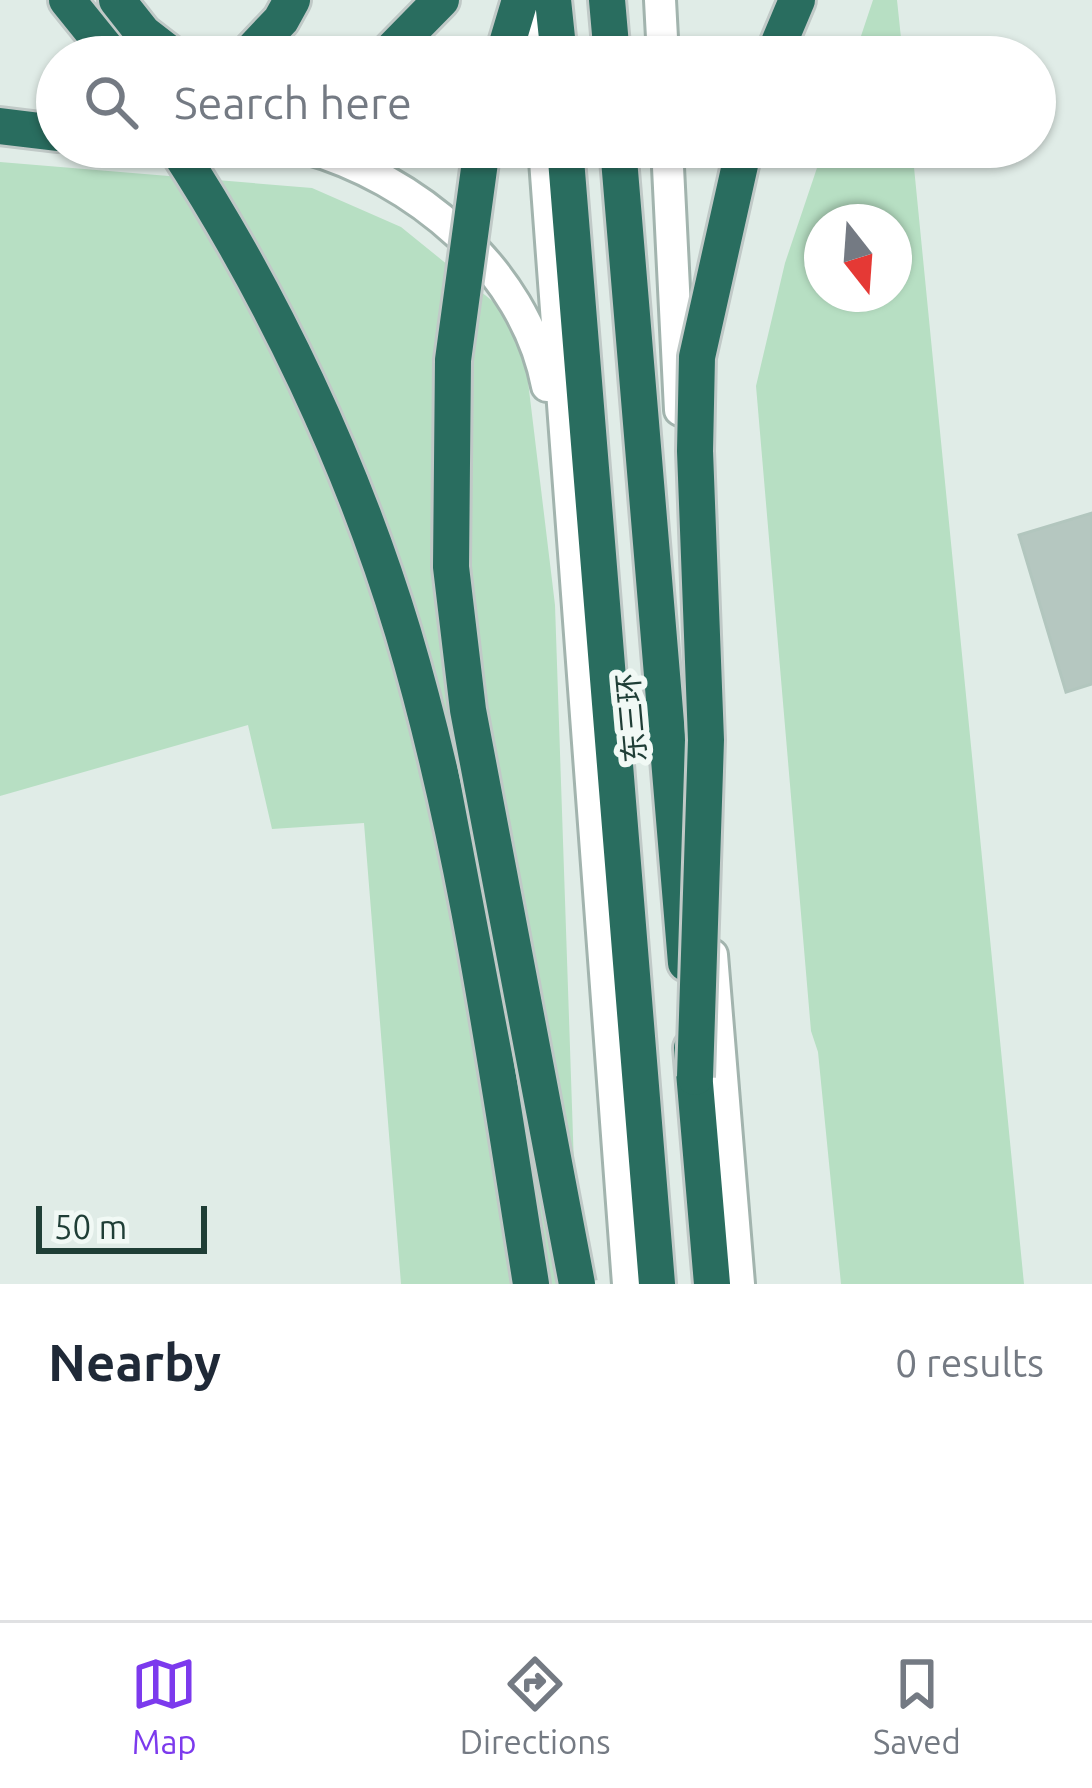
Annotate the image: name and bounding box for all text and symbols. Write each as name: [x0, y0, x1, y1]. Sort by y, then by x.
search box: [36, 36, 1056, 168]
icon: search: [78, 69, 144, 135]
text: Search here: [174, 77, 412, 128]
north arrow: [804, 204, 912, 312]
street label: 东三环: [610, 672, 652, 764]
scale bar: [36, 1200, 207, 1253]
text: 50 m: [54, 1208, 127, 1245]
text: Nearby: [48, 1333, 221, 1391]
text: 0 results: [895, 1341, 1044, 1384]
tab: Map: [131, 1651, 197, 1760]
tab: Directions: [460, 1651, 610, 1760]
tab: Saved: [873, 1651, 961, 1760]

